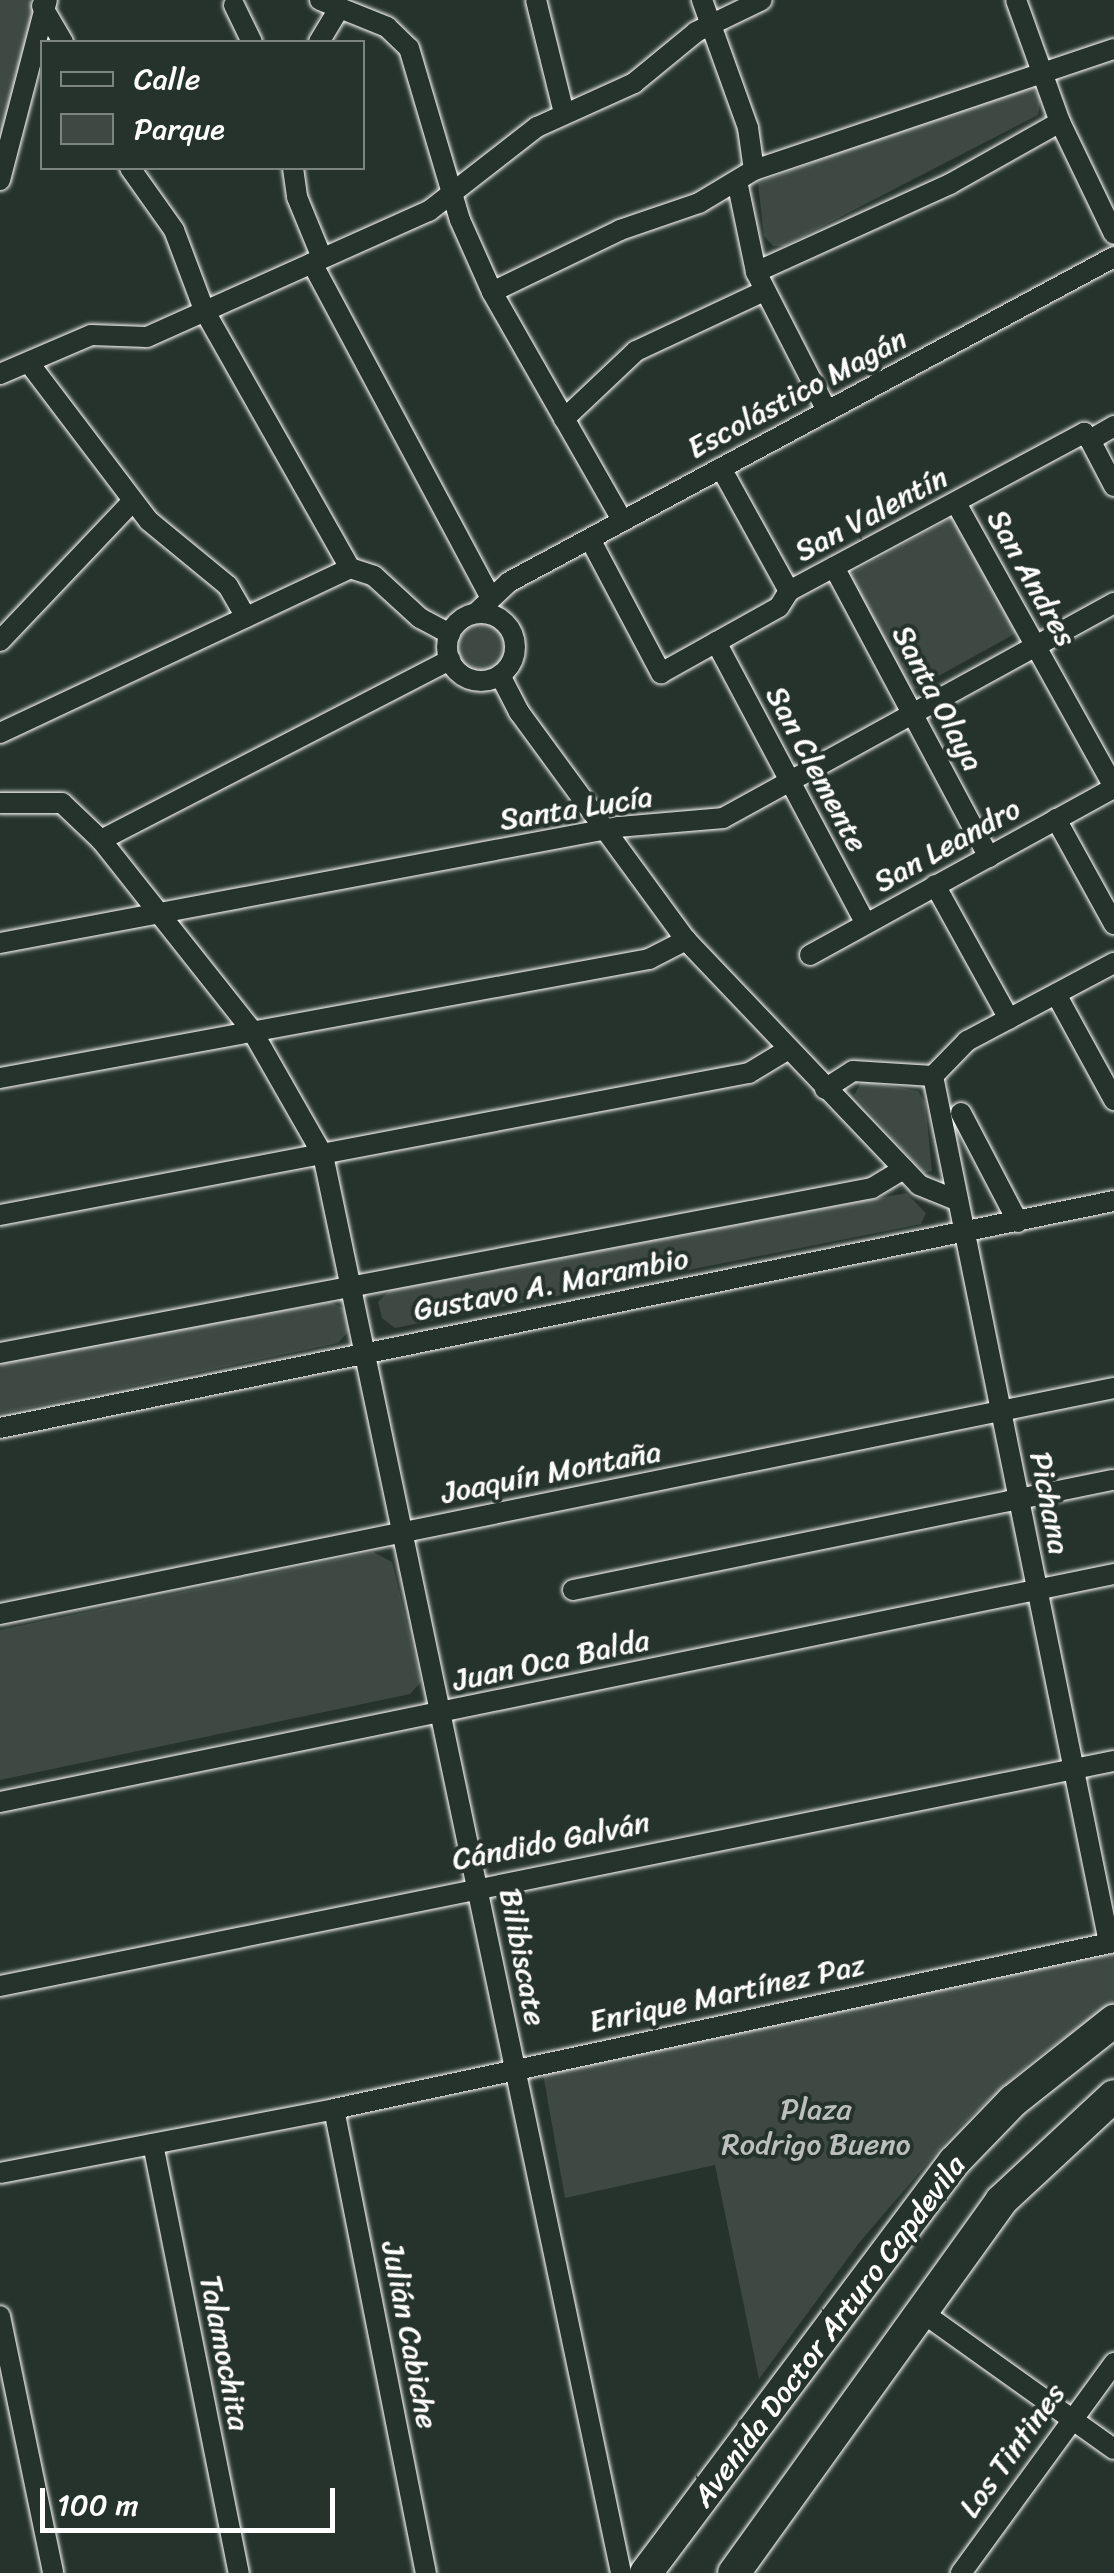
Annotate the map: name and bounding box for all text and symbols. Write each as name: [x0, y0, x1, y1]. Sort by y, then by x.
legend: [40, 40, 365, 170]
text: Calle: [134, 52, 200, 106]
text: Parque: [134, 102, 225, 156]
street label: Escolástico Magán: [681, 320, 913, 466]
street label: San Valentín: [790, 459, 952, 569]
street label: San Andres: [980, 503, 1084, 653]
street label: Santa Olaya: [885, 619, 991, 777]
street label: San Clemente: [758, 680, 876, 858]
street label: Santa Lucía: [497, 778, 655, 838]
street label: San Leandro: [868, 790, 1026, 900]
street label: Gustavo A. Marambio: [410, 1240, 692, 1328]
street label: Joaquín Montaña: [438, 1433, 664, 1511]
street label: Pichana: [1022, 1449, 1078, 1557]
street label: Juan Oca Balda: [450, 1622, 652, 1698]
street label: Cándido Galván: [449, 1804, 653, 1878]
street label: Bilibiscate: [492, 1885, 554, 2029]
street label: Enrique Martínez Paz: [586, 1946, 868, 2040]
park label: Plaza Rodrigo Bueno: [721, 2091, 911, 2162]
street label: Avenida Doctor Arturo Capdevila: [685, 2148, 973, 2514]
street label: Julián Cabiche: [374, 2238, 446, 2432]
street label: Talamochita: [192, 2272, 258, 2434]
street label: Los Tintines: [951, 2376, 1073, 2524]
scale bar: [45, 2468, 340, 2530]
text: 100 m: [57, 2478, 139, 2532]

